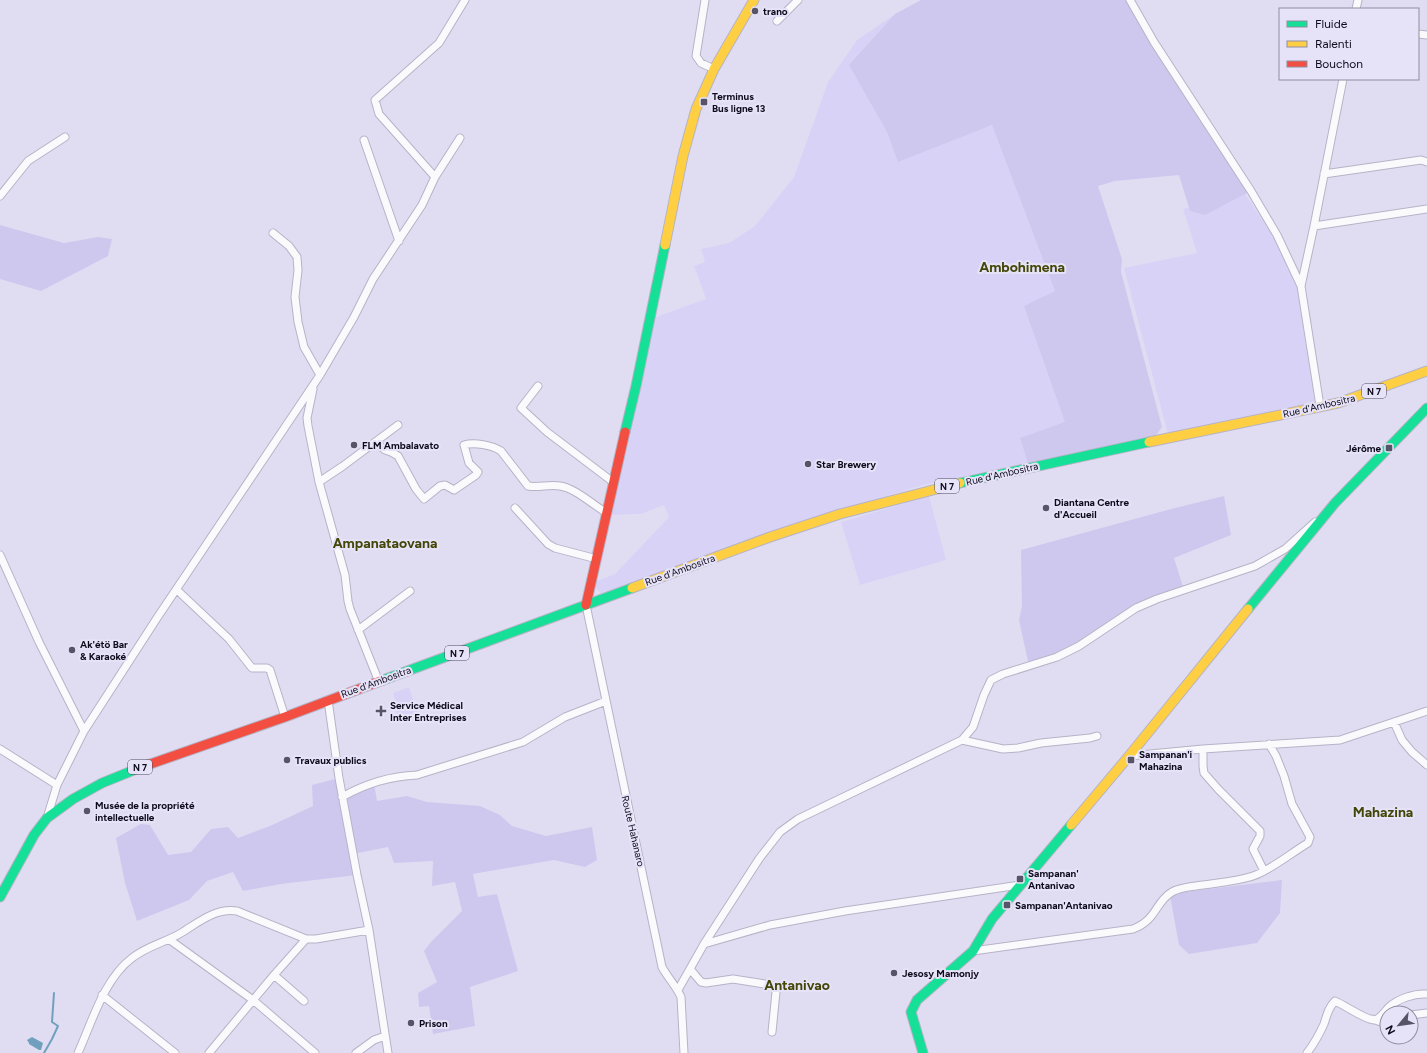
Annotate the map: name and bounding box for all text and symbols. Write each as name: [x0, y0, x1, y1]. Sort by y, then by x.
place label: trano: [763, 5, 788, 18]
marker: trano: [750, 6, 760, 16]
legend: [1279, 8, 1419, 80]
text: Fluide: [1315, 17, 1348, 31]
text: Ralenti: [1315, 37, 1352, 51]
text: Bouchon: [1315, 57, 1363, 71]
place label: Terminus Bus ligne 13: [712, 90, 766, 115]
marker: Terminus Bus ligne 13: [699, 97, 709, 107]
district label: Ambohimena: [979, 259, 1065, 276]
road number: N 7: [1362, 384, 1386, 398]
street label: Rue d'Ambositra: [1282, 391, 1356, 421]
place label: FLM Ambalavato: [362, 439, 439, 452]
marker: FLM Ambalavato: [349, 440, 359, 450]
place label: Jérôme: [1346, 442, 1381, 455]
marker: Jérôme: [1384, 443, 1394, 453]
place label: Star Brewery: [816, 458, 876, 471]
marker: Star Brewery: [803, 459, 813, 469]
street label: Rue d'Ambositra: [965, 459, 1039, 489]
road number: N 7: [935, 479, 959, 493]
place label: Diantana Centre d'Accueil: [1054, 496, 1130, 521]
marker: Diantana Centre d'Accueil: [1041, 503, 1051, 513]
district label: Ampanataovana: [333, 535, 437, 552]
street label: Rue d'Ambositra: [643, 551, 717, 589]
place label: Ak'étö Bar & Karaoké: [80, 638, 128, 663]
marker: Ak'étö Bar & Karaoké: [67, 645, 77, 655]
road number: N 7: [445, 646, 469, 660]
street label: Rue d'Ambositra: [339, 663, 413, 701]
place label: Service Médical Inter Entreprises: [390, 699, 467, 724]
marker: Service Médical Inter Entreprises: [375, 705, 387, 717]
place label: Sampanan'i Mahazina: [1139, 748, 1193, 773]
place label: Travaux publics: [295, 754, 367, 767]
marker: Travaux publics: [282, 755, 292, 765]
marker: Sampanan'i Mahazina: [1126, 755, 1136, 765]
road number: N 7: [128, 760, 152, 774]
street label: Route Hahanaro: [619, 794, 648, 868]
place label: Musée de la propriété intellectuelle: [95, 799, 195, 824]
district label: Mahazina: [1353, 804, 1413, 821]
marker: Musée de la propriété intellectuelle: [82, 806, 92, 816]
place label: Sampanan' Antanivao: [1028, 867, 1079, 892]
marker: Sampanan' Antanivao: [1015, 874, 1025, 884]
place label: Sampanan'Antanivao: [1015, 899, 1113, 912]
marker: Sampanan'Antanivao: [1002, 900, 1012, 910]
place label: Jesosy Mamonjy: [902, 967, 979, 980]
marker: Jesosy Mamonjy: [889, 968, 899, 978]
district label: Antanivao: [764, 977, 830, 994]
north arrow: [1379, 1005, 1419, 1045]
place label: Prison: [419, 1017, 448, 1030]
marker: Prison: [406, 1018, 416, 1028]
text: N: [1383, 1023, 1398, 1036]

